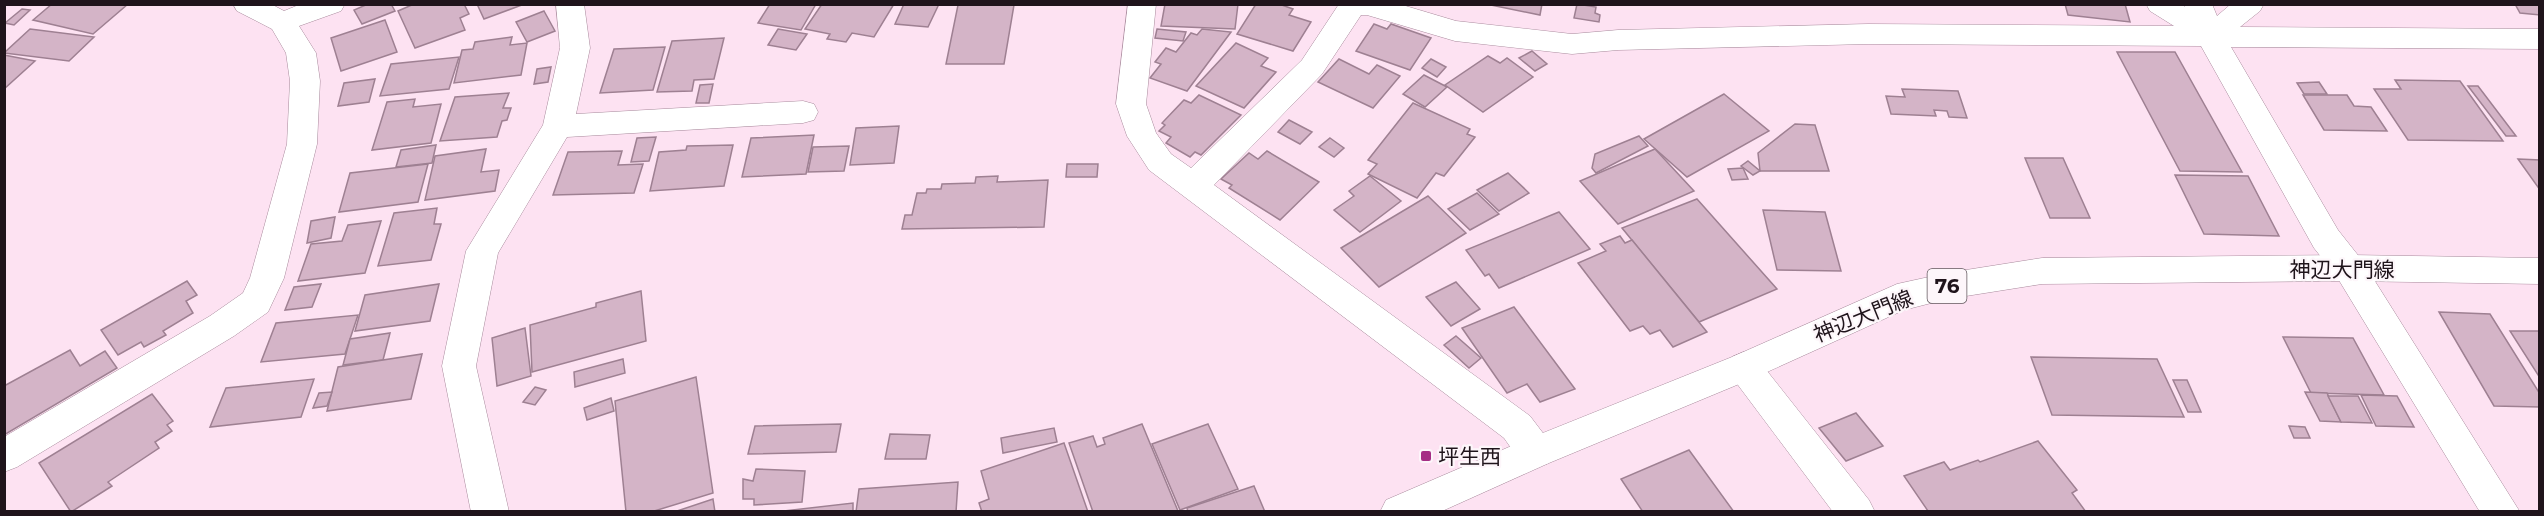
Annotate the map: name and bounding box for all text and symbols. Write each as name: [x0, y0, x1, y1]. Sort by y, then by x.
street label: 神辺大門線: [2290, 257, 2395, 282]
road number: 76: [1928, 269, 1966, 303]
street label: 神辺大門線: [1810, 285, 1916, 347]
place label: 坪生西: [1438, 444, 1501, 469]
marker: 坪生西: [1419, 449, 1433, 463]

